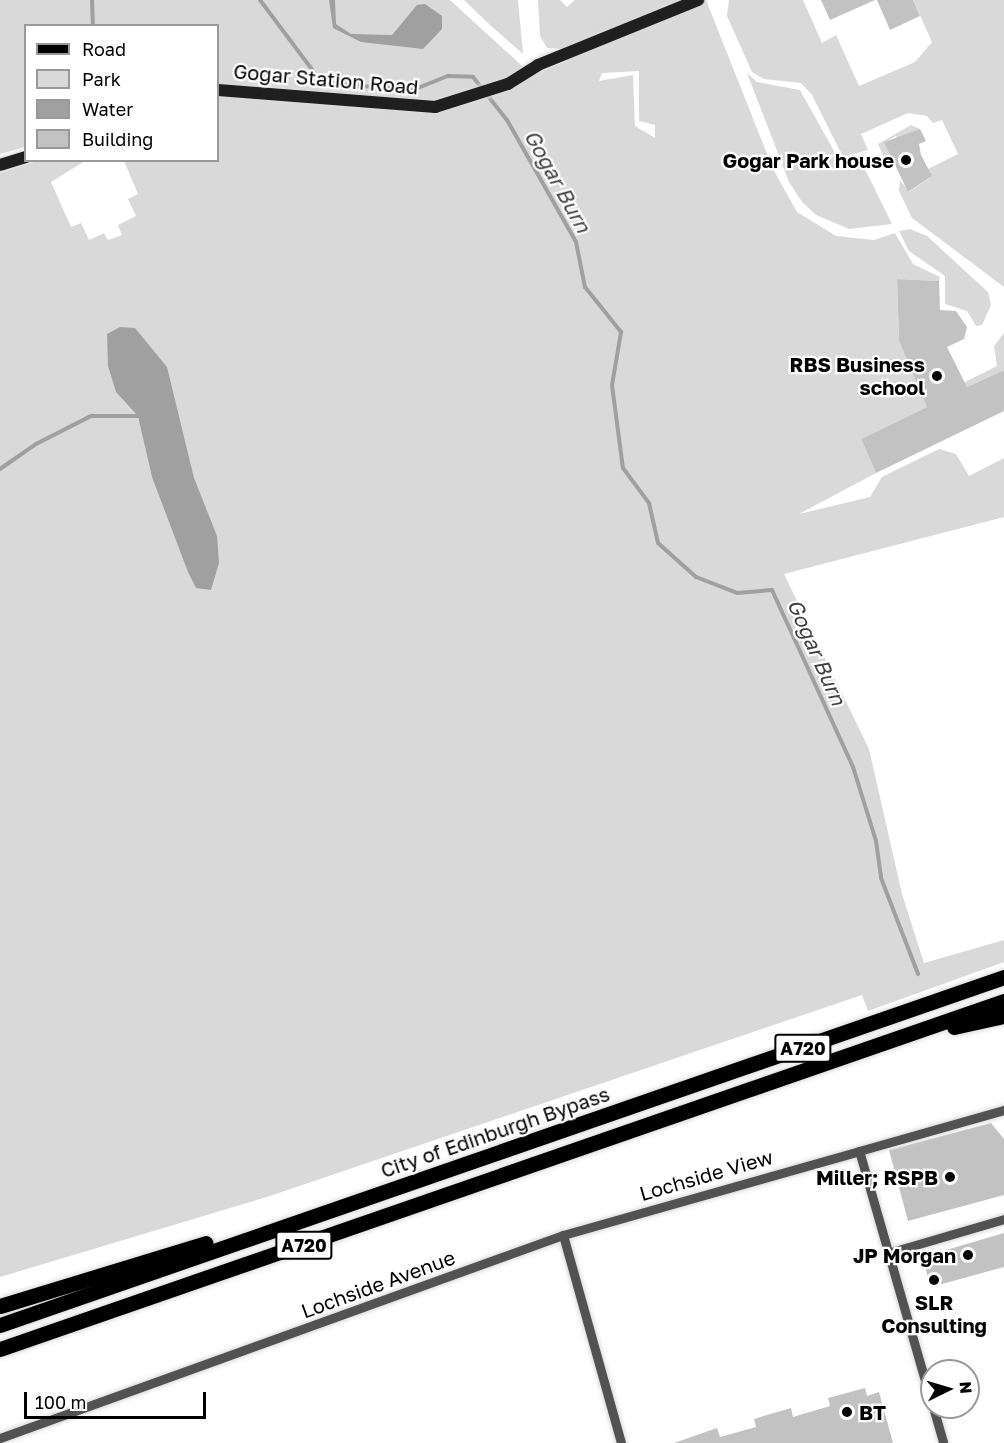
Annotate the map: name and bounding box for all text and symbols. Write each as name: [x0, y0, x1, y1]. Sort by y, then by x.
legend: [24, 24, 219, 162]
text: Road: [82, 38, 126, 60]
street label: Gogar Station Road: [232, 59, 420, 99]
text: Park: [82, 68, 121, 90]
text: Water: [82, 98, 133, 120]
water label: Gogar Burn: [519, 125, 597, 237]
text: Building: [82, 128, 153, 150]
place label: Gogar Park house: [723, 148, 894, 172]
marker: Gogar Park house: [899, 153, 913, 167]
place label: RBS Business school: [790, 352, 925, 399]
marker: RBS Business school: [930, 369, 944, 383]
water label: Gogar Burn: [782, 595, 852, 709]
road number: A720: [773, 1033, 833, 1063]
street label: City of Edinburgh Bypass: [377, 1082, 613, 1182]
street label: Lochside View: [637, 1144, 775, 1206]
place label: Miller; RSPB: [816, 1165, 938, 1189]
marker: Miller; RSPB: [943, 1170, 957, 1184]
road number: A720: [274, 1230, 334, 1260]
place label: JP Morgan: [853, 1243, 956, 1267]
street label: Lochside Avenue: [298, 1245, 458, 1323]
marker: JP Morgan: [961, 1248, 975, 1262]
marker: SLR Consulting: [927, 1273, 941, 1287]
place label: SLR Consulting: [881, 1290, 987, 1337]
north arrow: [920, 1359, 980, 1419]
scale bar: [27, 1380, 208, 1418]
text: N: [955, 1381, 976, 1395]
text: 100 m: [35, 1391, 86, 1413]
place label: BT: [859, 1400, 886, 1424]
marker: BT: [840, 1405, 854, 1419]

